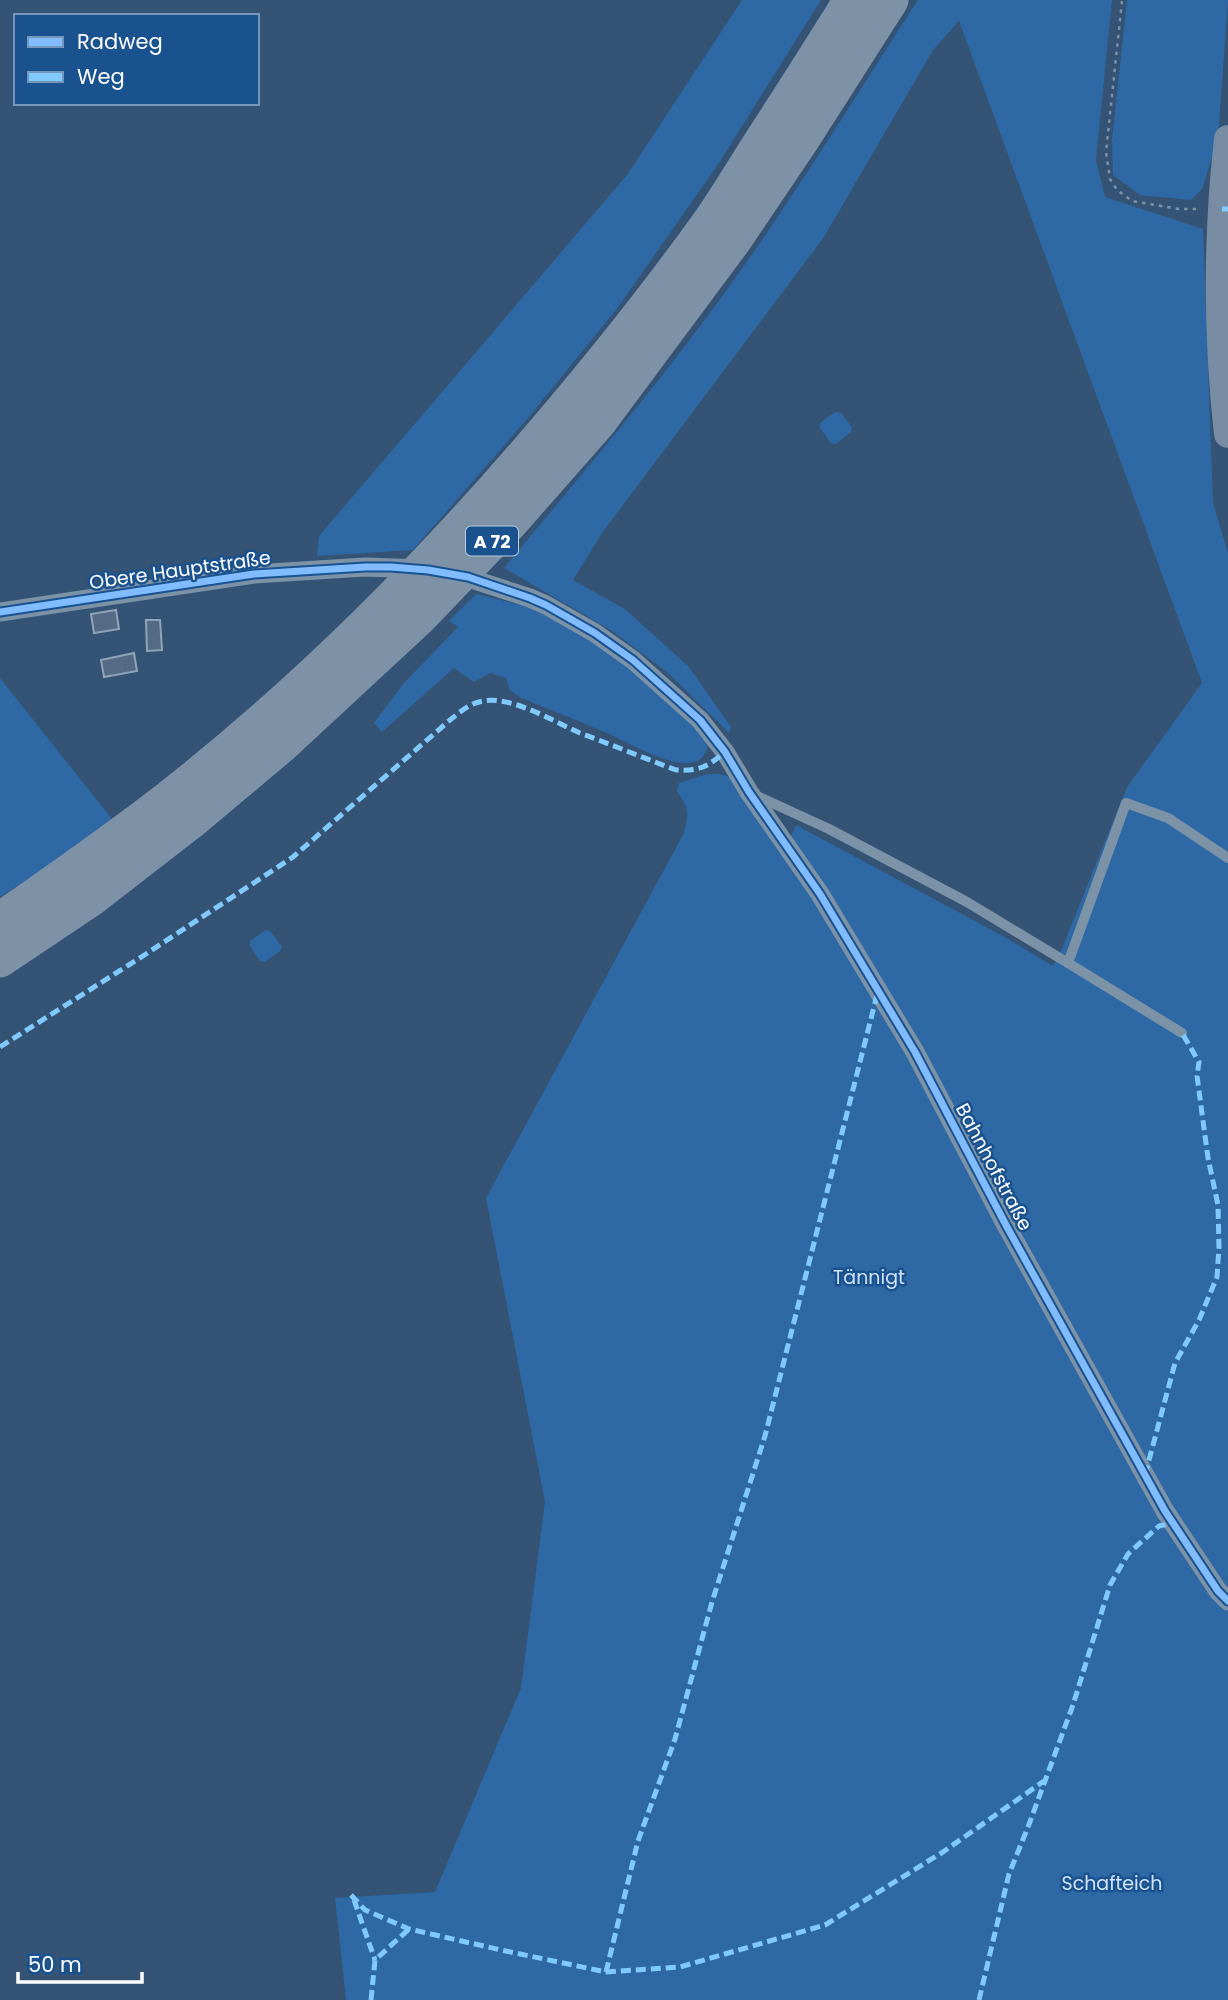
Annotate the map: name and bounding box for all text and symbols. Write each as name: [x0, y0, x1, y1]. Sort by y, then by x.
legend: [14, 14, 259, 105]
text: Radweg: [77, 27, 163, 56]
text: Weg: [77, 62, 125, 91]
road number: A 72: [466, 526, 518, 556]
street label: Obere Hauptstraße: [88, 544, 272, 596]
street label: Bahnhofstraße: [949, 1098, 1039, 1236]
park label: Tännigt: [833, 1264, 905, 1291]
park label: Schafteich: [1061, 1870, 1163, 1897]
scale bar: [18, 1940, 142, 1984]
text: 50 m: [28, 1950, 82, 1979]

